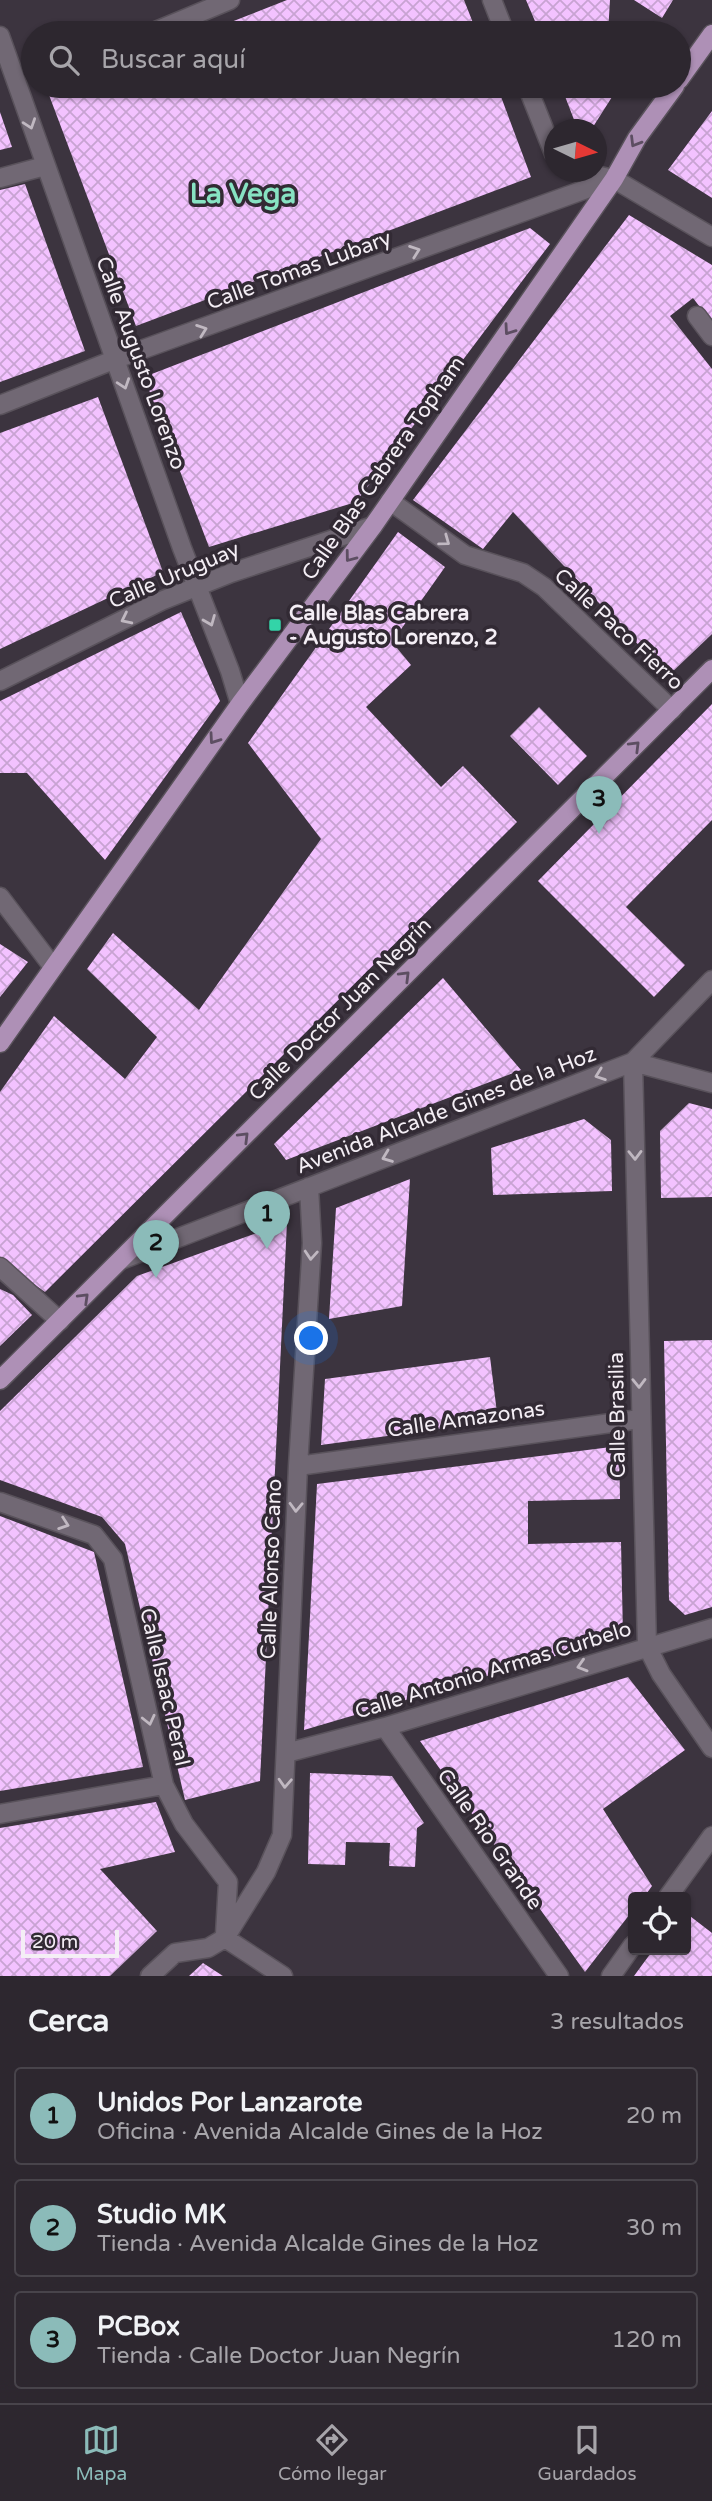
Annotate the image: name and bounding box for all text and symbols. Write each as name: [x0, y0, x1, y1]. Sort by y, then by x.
search box: [21, 21, 691, 98]
icon: search: [45, 41, 83, 79]
text: Buscar aquí: [101, 44, 246, 75]
one-way arrow: [22, 117, 36, 129]
north arrow: [544, 119, 607, 182]
one-way arrow: [631, 134, 644, 147]
district label: La Vega: [190, 177, 296, 211]
street label: Calle Tomas Lubary: [204, 225, 395, 315]
one-way arrow: [409, 245, 421, 259]
street label: Calle Augusto Lorenzo: [90, 253, 191, 473]
one-way arrow: [505, 322, 517, 335]
one-way arrow: [195, 324, 207, 338]
street label: Calle Blas Cabrera Topham: [297, 352, 470, 585]
one-way arrow: [116, 377, 130, 389]
one-way arrow: [438, 533, 450, 545]
street label: Calle Uruguay: [105, 537, 243, 614]
one-way arrow: [346, 549, 358, 561]
street label: Calle Paco Fierro: [549, 563, 688, 695]
place label: Calle Blas Cabrera - Augusto Lorenzo, 2: [289, 601, 498, 650]
one-way arrow: [120, 610, 133, 624]
one-way arrow: [202, 614, 216, 626]
marker: Calle Blas Cabrera - Augusto Lorenzo, 2: [267, 617, 283, 633]
one-way arrow: [210, 731, 222, 744]
one-way arrow: [627, 741, 640, 754]
pin: 3: [576, 776, 622, 834]
street label: Calle Doctor Juan Negrín: [244, 913, 437, 1106]
one-way arrow: [397, 972, 410, 985]
street label: Avenida Alcalde Gines de la Hoz: [293, 1042, 600, 1179]
one-way arrow: [594, 1067, 606, 1081]
one-way arrow: [236, 1132, 249, 1145]
one-way arrow: [382, 1148, 394, 1162]
one-way arrow: [627, 1150, 643, 1161]
pin: 1: [244, 1191, 290, 1249]
pin: 2: [133, 1220, 179, 1278]
one-way arrow: [304, 1250, 319, 1261]
one-way arrow: [76, 1294, 89, 1307]
your location: [294, 1321, 328, 1355]
street label: Calle Brasilia: [604, 1352, 631, 1478]
one-way arrow: [631, 1378, 647, 1388]
street label: Calle Amazonas: [386, 1396, 546, 1443]
street label: Calle Alonso Cano: [256, 1478, 287, 1660]
one-way arrow: [289, 1502, 304, 1513]
one-way arrow: [58, 1516, 70, 1530]
street label: Calle Isaac Peral: [134, 1606, 195, 1768]
street label: Calle Antonio Armas Curbelo: [352, 1616, 634, 1724]
one-way arrow: [576, 1658, 588, 1673]
one-way arrow: [141, 1714, 155, 1726]
street label: Calle Rio Grande: [432, 1764, 548, 1915]
one-way arrow: [277, 1778, 292, 1789]
map controls: [628, 1892, 691, 1955]
button: locate: [628, 1892, 691, 1955]
scale bar: [21, 1927, 119, 1959]
text: 20 m: [32, 1931, 78, 1953]
text: Cerca: [28, 2003, 109, 2040]
text: 3 resultados: [550, 2008, 684, 2036]
text: Unidos Por Lanzarote: [97, 2087, 362, 2118]
text: 1: [46, 2102, 60, 2130]
text: 20 m: [626, 2102, 682, 2130]
text: Oficina · Avenida Alcalde Gines de la Hoz: [97, 2118, 543, 2146]
text: Studio MK: [97, 2199, 226, 2230]
text: 2: [46, 2214, 60, 2242]
text: 30 m: [626, 2214, 682, 2242]
text: Tienda · Avenida Alcalde Gines de la Hoz: [97, 2230, 538, 2258]
text: PCBox: [97, 2311, 180, 2342]
text: 3: [46, 2326, 60, 2354]
text: 120 m: [612, 2326, 682, 2354]
text: Tienda · Calle Doctor Juan Negrín: [97, 2342, 461, 2370]
tab: Mapa: [75, 2421, 127, 2485]
tab: Cómo llegar: [278, 2421, 387, 2485]
tab: Guardados: [538, 2421, 637, 2485]

